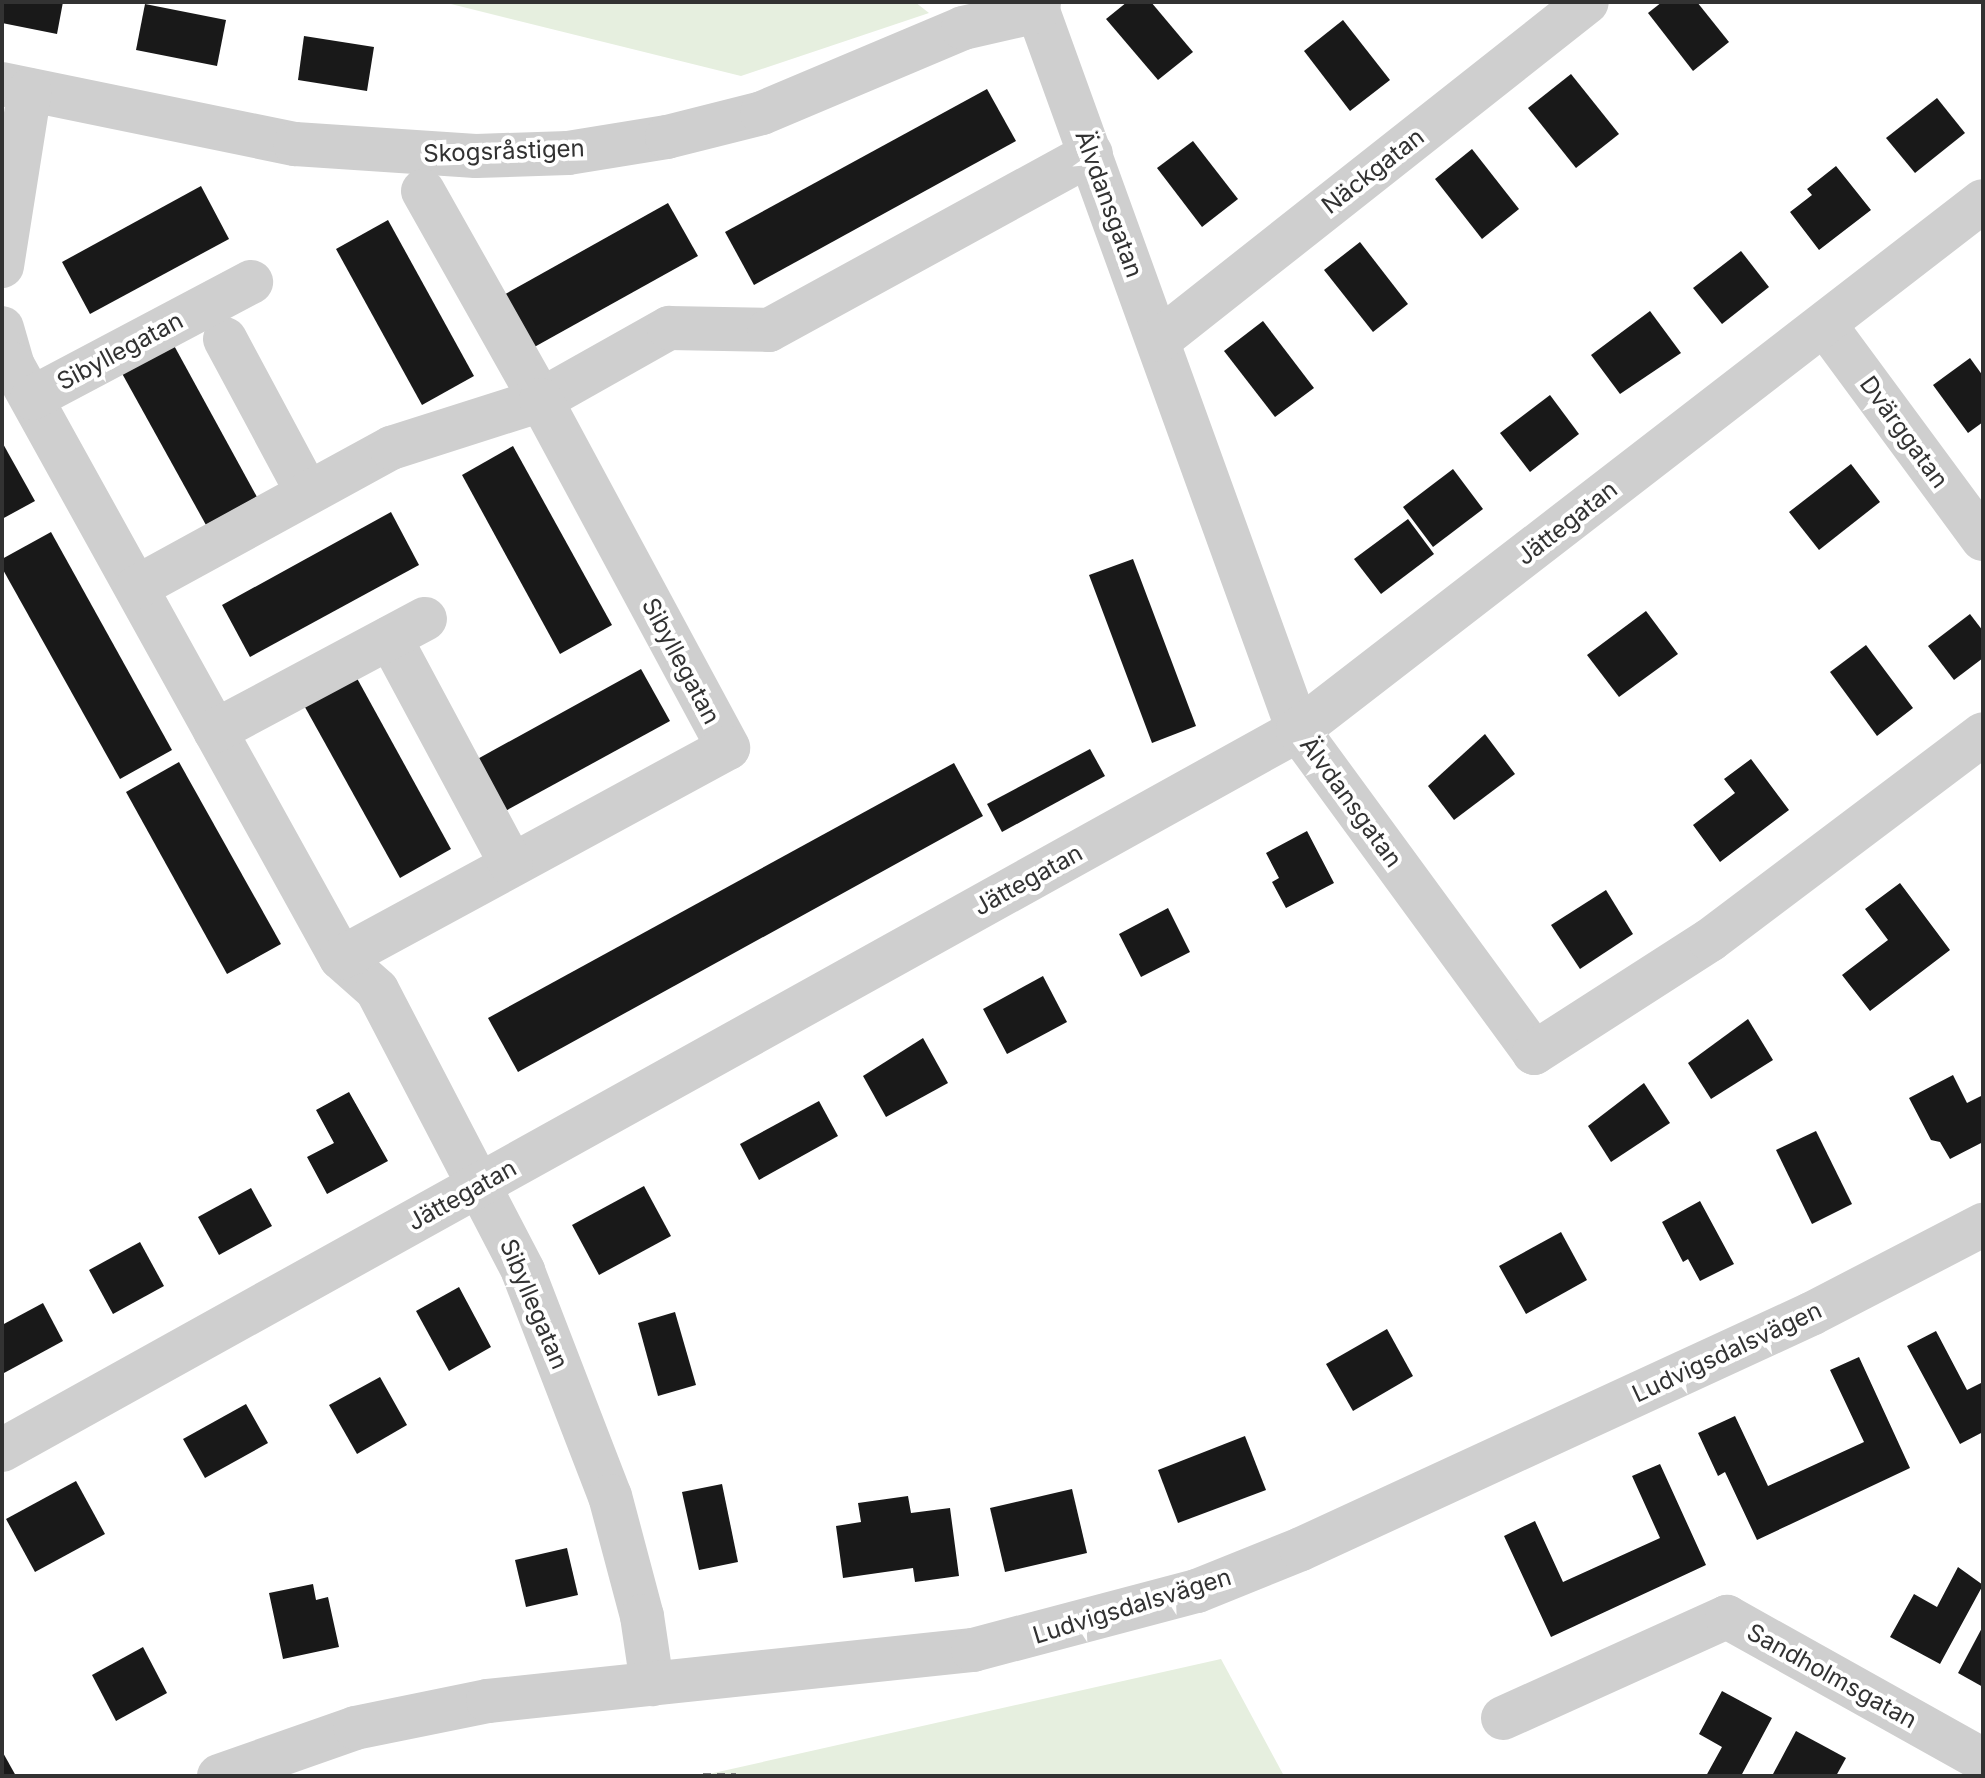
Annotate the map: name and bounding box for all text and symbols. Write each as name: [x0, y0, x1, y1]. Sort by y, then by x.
street label: Näckgatan: [1316, 122, 1430, 220]
street label: Älvdansgatan: [1069, 127, 1149, 281]
street label: Skogsråstigen: [423, 134, 585, 168]
street label: Sibyllegatan: [52, 306, 188, 396]
street label: Dvärggatan: [1854, 370, 1954, 494]
street label: Jättegatan: [1511, 475, 1623, 571]
street label: Sibyllegatan: [636, 593, 726, 729]
street label: Älvdansgatan: [1294, 731, 1408, 873]
street label: Jättegatan: [969, 838, 1087, 922]
street label: Jättegatan: [403, 1153, 521, 1237]
street label: Sibyllegatan: [494, 1235, 574, 1373]
street label: Ludvigsdalsvägen: [1628, 1295, 1826, 1409]
street label: Ludvigsdalsvägen: [1029, 1562, 1235, 1650]
street label: Sandholmsgatan: [1742, 1617, 1922, 1735]

